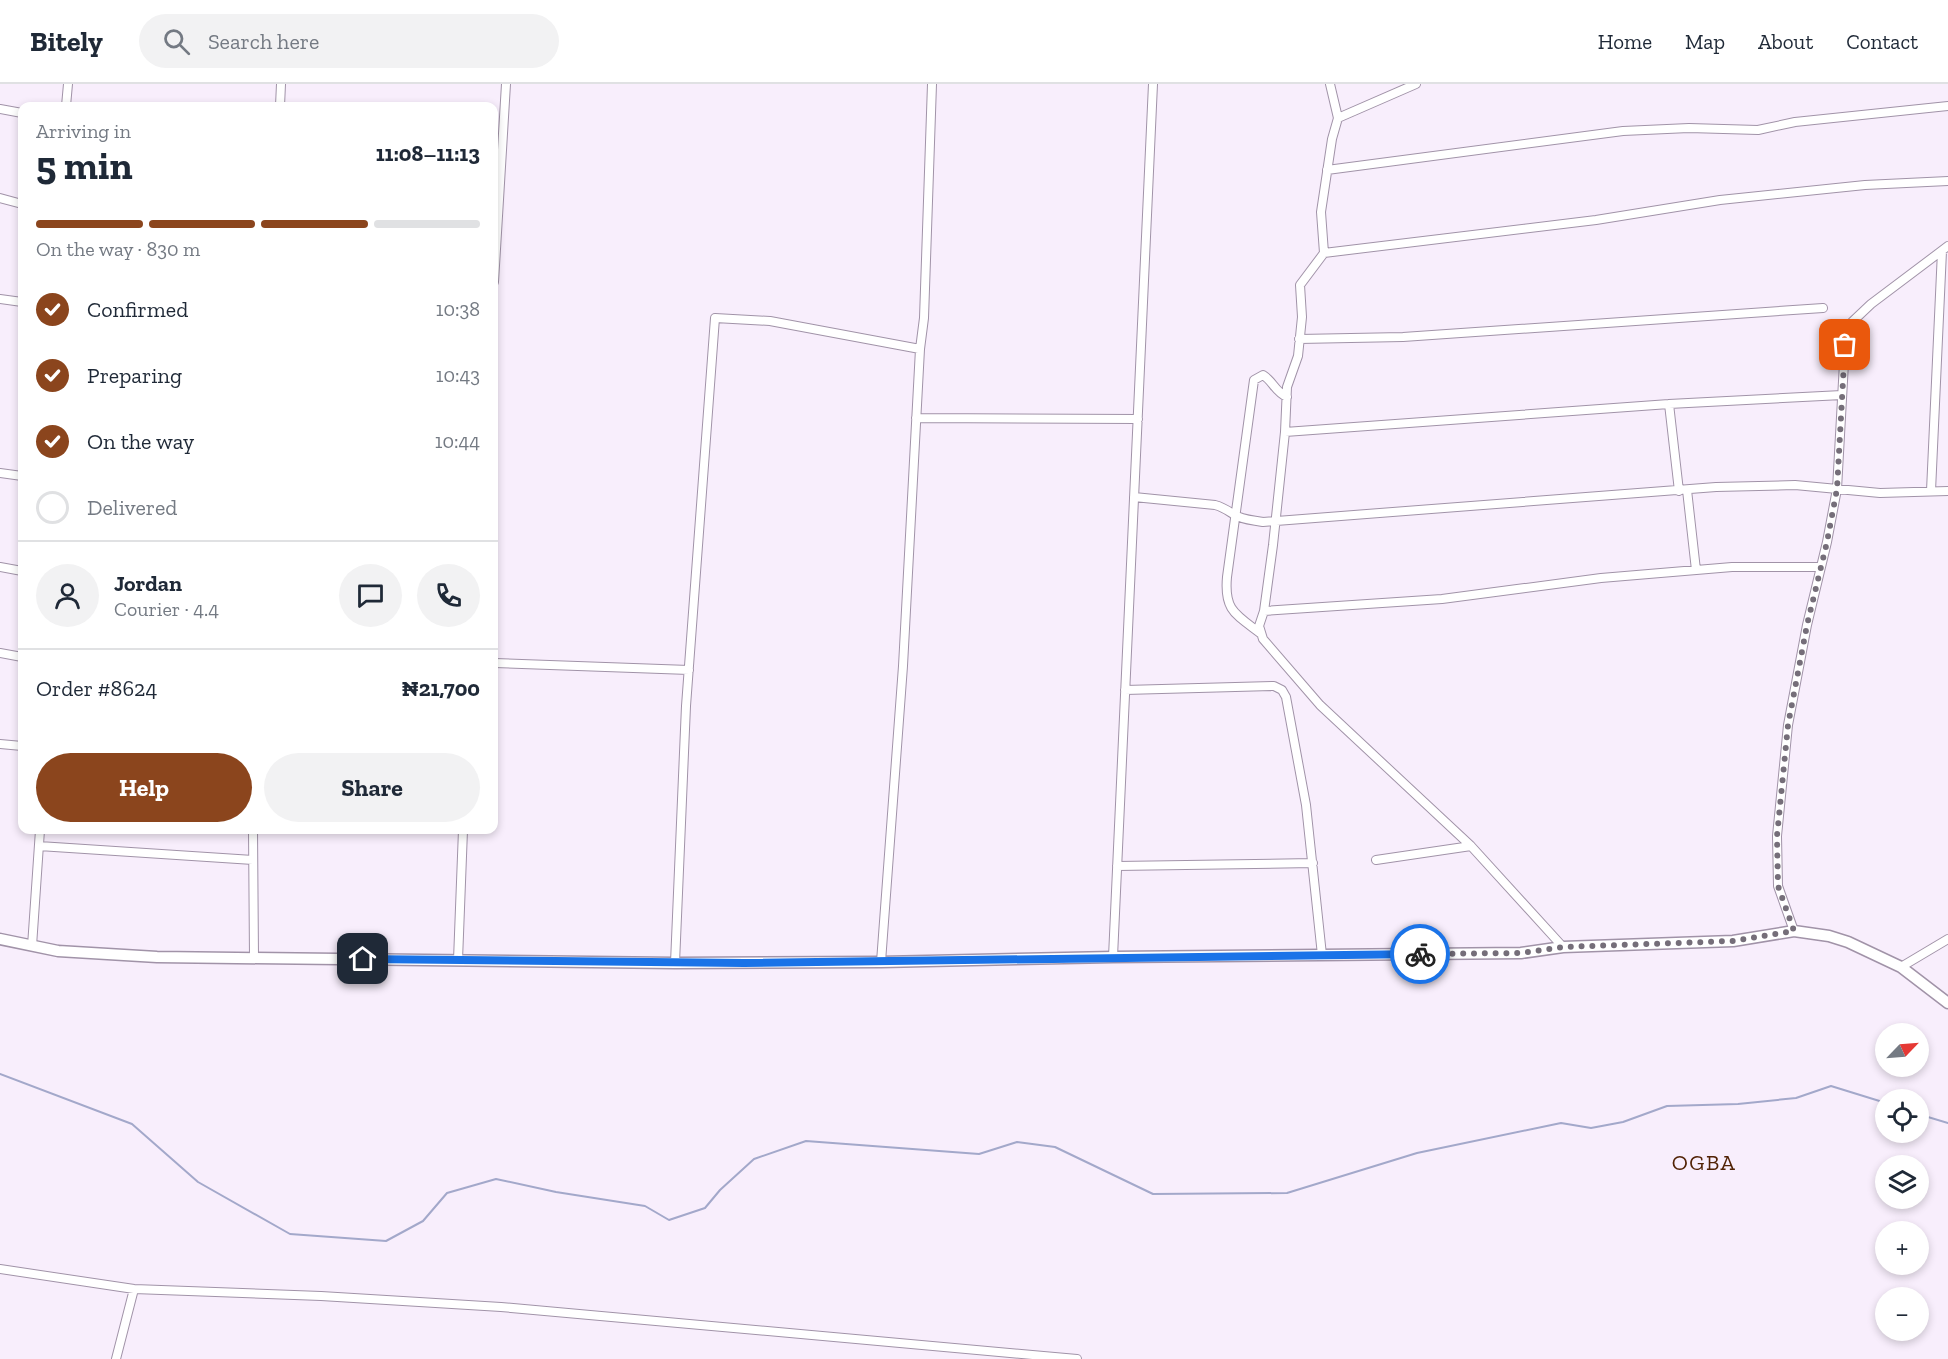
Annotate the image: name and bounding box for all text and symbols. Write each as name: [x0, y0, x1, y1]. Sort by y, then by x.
search box: [139, 14, 559, 68]
text: Bitely: [30, 25, 103, 58]
icon: search: [160, 25, 193, 58]
text: Search here: [208, 28, 319, 55]
text: Home: [1598, 29, 1652, 54]
text: Map: [1685, 29, 1725, 54]
text: About: [1758, 29, 1813, 54]
text: Contact: [1846, 29, 1918, 54]
text: Arriving in: [36, 119, 131, 143]
text: 11:08–11:13: [376, 140, 480, 167]
text: 5 min: [36, 142, 133, 189]
text: On the way · 830 m: [36, 237, 200, 261]
icon: check: [36, 293, 69, 326]
text: Confirmed: [87, 296, 188, 323]
text: 10:38: [436, 297, 480, 321]
pin: [1819, 319, 1870, 370]
icon: bag: [1828, 328, 1861, 361]
icon: check: [36, 359, 69, 392]
text: Preparing: [87, 362, 182, 389]
text: 10:43: [436, 363, 480, 387]
icon: check: [36, 425, 69, 458]
text: On the way: [87, 428, 194, 455]
text: 10:44: [435, 429, 480, 453]
text: Delivered: [87, 494, 177, 521]
button: person: [36, 564, 99, 627]
button: chat: [339, 564, 402, 627]
button: phone: [417, 564, 480, 627]
text: Jordan: [114, 570, 182, 597]
text: Courier · 4.4: [114, 597, 219, 621]
text: Order #8624: [36, 675, 157, 702]
text: ₦21,700: [402, 675, 480, 702]
button: Help: [36, 753, 252, 822]
button: Share: [264, 753, 480, 822]
courier: [1390, 924, 1450, 984]
pin: [337, 933, 388, 984]
icon: bike: [1404, 938, 1437, 971]
icon: home: [346, 942, 379, 975]
north arrow: [1875, 1023, 1929, 1077]
map controls: [1875, 1023, 1929, 1341]
button: locate: [1875, 1089, 1929, 1143]
district label: OGBA: [1672, 1149, 1736, 1176]
button: layers: [1875, 1155, 1929, 1209]
button: +: [1875, 1221, 1929, 1275]
button: −: [1875, 1287, 1929, 1341]

